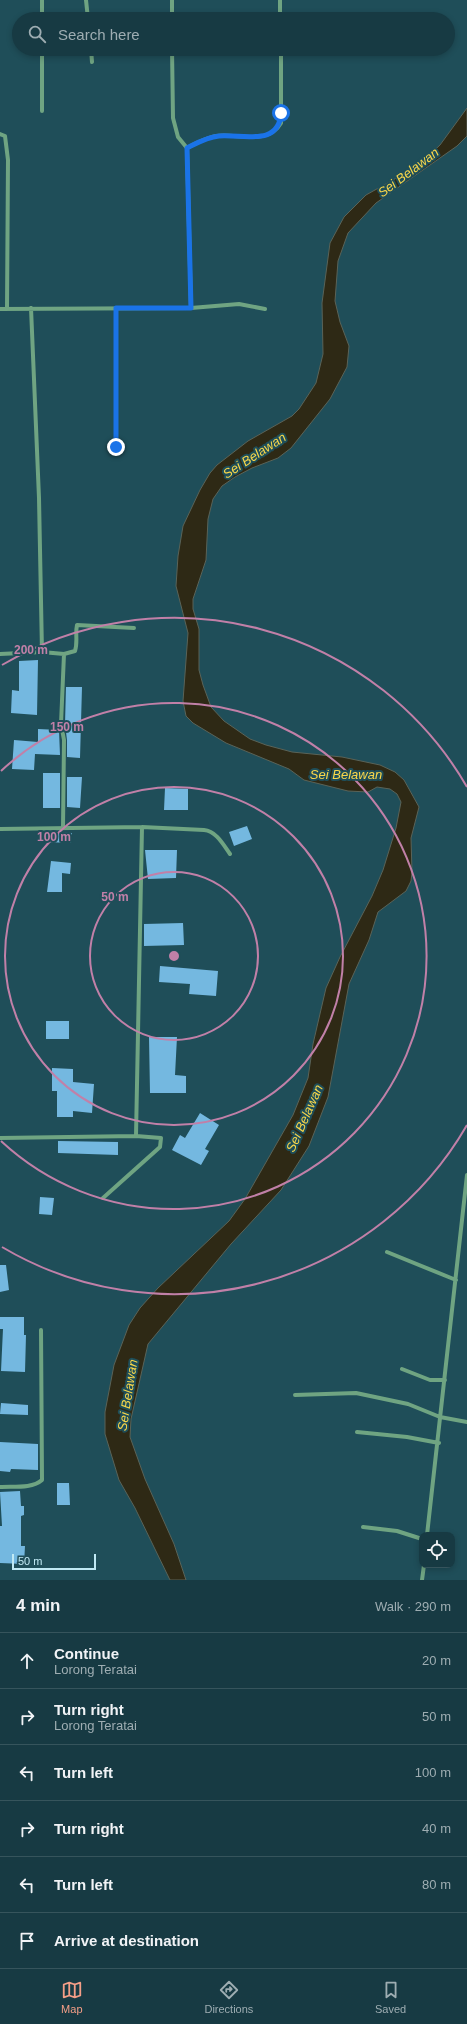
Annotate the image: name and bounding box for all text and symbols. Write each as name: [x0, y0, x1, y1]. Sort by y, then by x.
search box: [12, 12, 455, 56]
icon: search: [26, 23, 48, 45]
text: Search here: [58, 26, 140, 43]
route start: [272, 104, 290, 122]
water label: Sei Belawan: [375, 145, 442, 200]
water label: Sei Belawan: [220, 429, 289, 481]
route end: [107, 438, 125, 456]
text: 200 m: [14, 643, 48, 657]
text: 150 m: [50, 720, 84, 734]
water label: Sei Belawan: [310, 767, 382, 782]
text: 100 m: [37, 830, 71, 844]
text: 50 m: [101, 890, 129, 904]
centre of rings: [167, 949, 181, 963]
water label: Sei Belawan: [283, 1082, 326, 1154]
water label: Sei Belawan: [114, 1358, 141, 1432]
map controls: [419, 1532, 455, 1568]
button: locate: [419, 1532, 455, 1568]
scale bar: [12, 1552, 96, 1571]
text: 50 m: [18, 1555, 42, 1567]
text: 4 min: [16, 1596, 60, 1615]
text: Walk · 290 m: [375, 1599, 451, 1614]
text: Continue: [54, 1645, 119, 1662]
icon: ahead: [16, 1650, 38, 1672]
text: 20 m: [422, 1653, 451, 1668]
text: Lorong Teratai: [54, 1662, 137, 1677]
text: Turn right: [54, 1701, 124, 1718]
icon: right: [16, 1706, 38, 1728]
text: 50 m: [422, 1709, 451, 1724]
text: Lorong Teratai: [54, 1718, 137, 1733]
icon: left: [16, 1762, 38, 1784]
text: Turn left: [54, 1764, 113, 1781]
text: 100 m: [415, 1765, 451, 1780]
icon: right: [16, 1818, 38, 1840]
text: Turn right: [54, 1820, 124, 1837]
text: 40 m: [422, 1821, 451, 1836]
icon: left: [16, 1874, 38, 1896]
text: Turn left: [54, 1876, 113, 1893]
text: 80 m: [422, 1877, 451, 1892]
icon: arrive: [16, 1930, 38, 1952]
text: Arrive at destination: [54, 1932, 199, 1949]
tab: Map: [61, 1979, 83, 2015]
tab: Directions: [204, 1979, 253, 2015]
tab: Saved: [375, 1979, 406, 2015]

